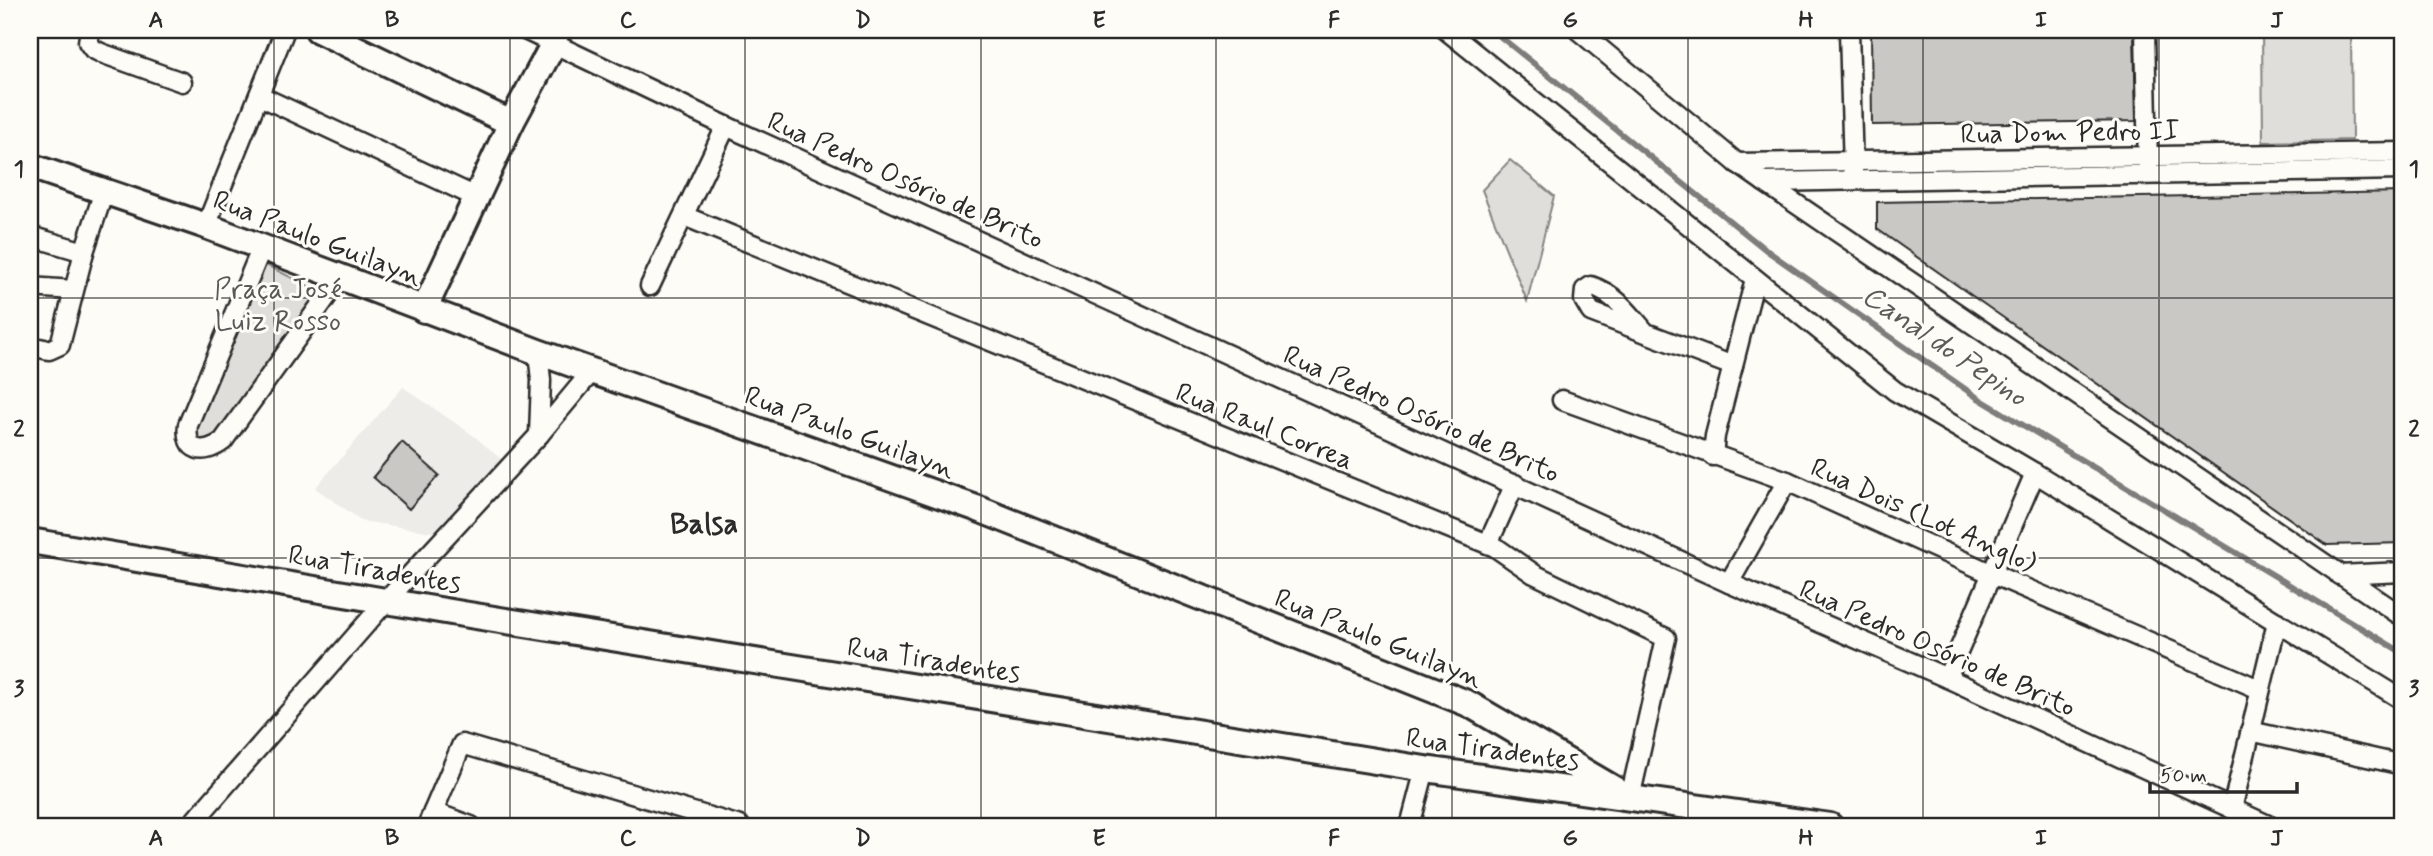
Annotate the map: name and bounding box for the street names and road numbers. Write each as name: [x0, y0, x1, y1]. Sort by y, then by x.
street label: Rua Pedro Osório de Brito: [761, 104, 1049, 259]
street label: Rua Dom Pedro II: [1960, 113, 2180, 154]
street label: Rua Paulo Guilayn: [207, 182, 427, 296]
street label: Rua Pedro Osório de Brito: [1277, 338, 1565, 493]
street label: Rua Raul Correa: [1170, 375, 1359, 480]
street label: Rua Paulo Guilayn: [739, 378, 959, 489]
street label: Rua Dois (Lot Anglo): [1804, 450, 2042, 583]
street label: Rua Tiradentes: [285, 537, 464, 604]
street label: Rua Pedro Osório de Brito: [1793, 572, 2081, 727]
street label: Rua Paulo Guilayn: [1269, 581, 1488, 698]
street label: Rua Tiradentes: [844, 630, 1023, 693]
street label: Rua Tiradentes: [1403, 720, 1582, 781]

